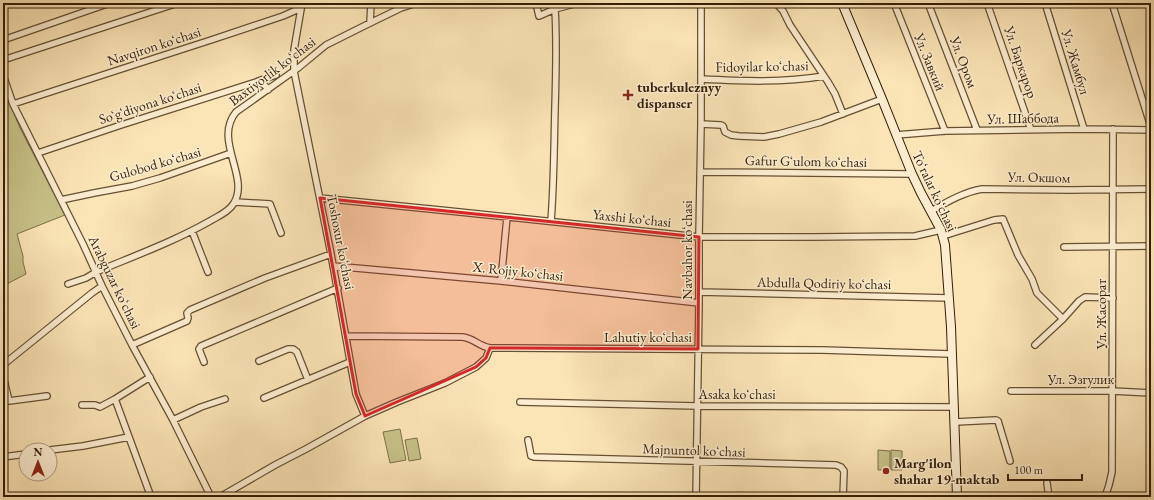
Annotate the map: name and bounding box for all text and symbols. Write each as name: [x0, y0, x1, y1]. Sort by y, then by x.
street label: Navqiron koʻchasi: [105, 22, 204, 70]
street label: Ул. Баркарор: [1000, 23, 1042, 100]
street label: Ул. Жамбул: [1057, 26, 1094, 97]
street label: Ул. Завкий: [910, 30, 950, 94]
street label: Baxtiyorlik koʻchasi: [225, 32, 319, 109]
street label: Ул. Ором: [946, 33, 982, 91]
street label: Fidoyilar koʻchasi: [715, 56, 809, 76]
street label: Soʻgʻdiyona koʻchasi: [96, 78, 204, 128]
place label: tuberkuleznyy dispanser: [637, 78, 722, 112]
marker: tuberkuleznyy dispanser: [622, 89, 634, 101]
street label: Ул. Шаббода: [986, 108, 1060, 128]
street label: Gulobod koʻchasi: [107, 142, 204, 186]
street label: Toʻralar koʻchasi: [908, 148, 962, 235]
street label: Gafur Gʻulom koʻchasi: [745, 151, 868, 171]
street label: Ул. Окшом: [1006, 167, 1071, 187]
street label: Toshoxur koʻchasi: [323, 193, 359, 292]
street label: Navbahor koʻchasi: [678, 200, 696, 300]
street label: Yaxshi koʻchasi: [592, 205, 673, 231]
street label: Arabguzar koʻchasi: [84, 231, 146, 332]
street label: X. Rojiy koʻchasi: [471, 257, 565, 285]
street label: Abdulla Qodiriy koʻchasi: [756, 273, 892, 293]
street label: Ул. Жасорат: [1092, 279, 1110, 350]
street label: Lahutiy koʻchasi: [604, 328, 692, 346]
street label: Ул. Эзгулик: [1047, 370, 1114, 388]
street label: Asaka koʻchasi: [697, 385, 776, 403]
street label: Majnuntol koʻchasi: [642, 439, 746, 461]
north arrow: [18, 442, 58, 482]
text: N: [34, 445, 43, 459]
place label: Marg'ilon shahar 19-maktab: [894, 454, 1000, 488]
scale bar: [1008, 456, 1082, 482]
text: 100 m: [1014, 462, 1044, 478]
marker: Marg'ilon shahar 19-maktab: [881, 466, 891, 476]

